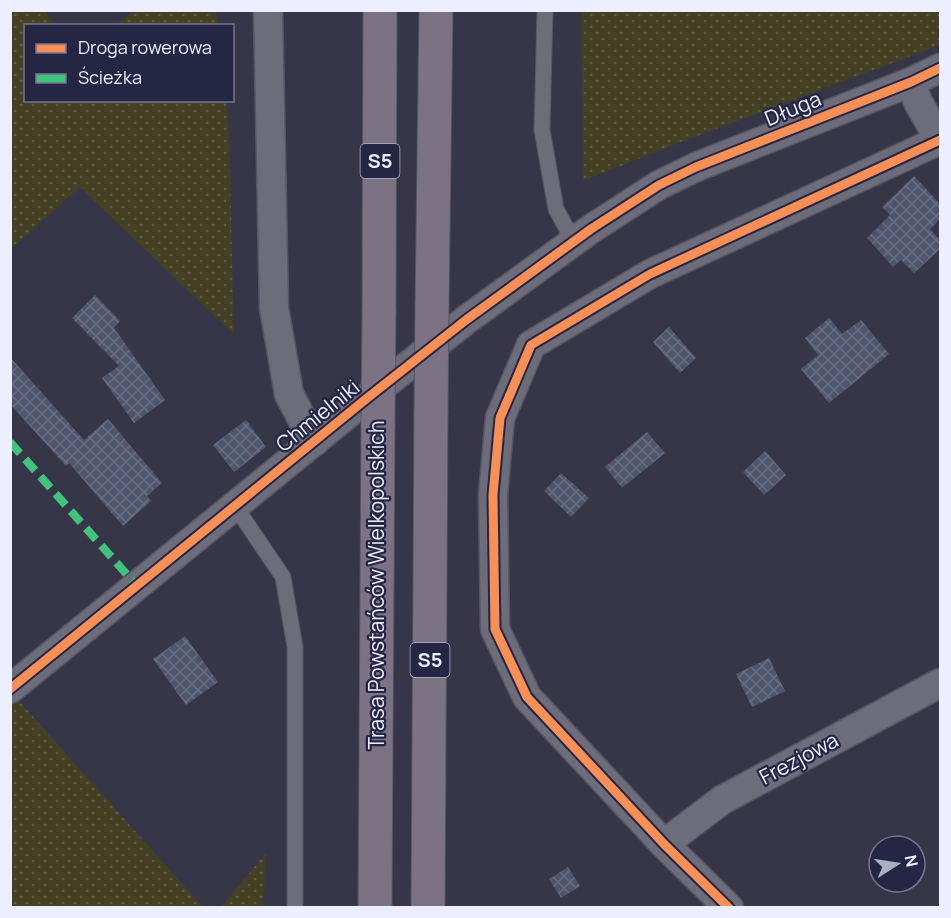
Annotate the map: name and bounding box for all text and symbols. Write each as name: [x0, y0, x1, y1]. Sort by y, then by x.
legend: [24, 24, 234, 102]
text: Droga rowerowa: [78, 35, 212, 59]
text: Ścieżka: [78, 65, 142, 89]
street label: Długa: [760, 84, 825, 132]
road number: S5: [360, 144, 400, 178]
street label: Chmielniki: [270, 373, 365, 458]
street label: Trasa Powstańców Wielkopolskich: [362, 421, 390, 749]
road number: S5: [410, 643, 450, 677]
street label: Frezjowa: [754, 726, 843, 791]
north arrow: [867, 834, 927, 894]
text: N: [900, 853, 924, 869]

